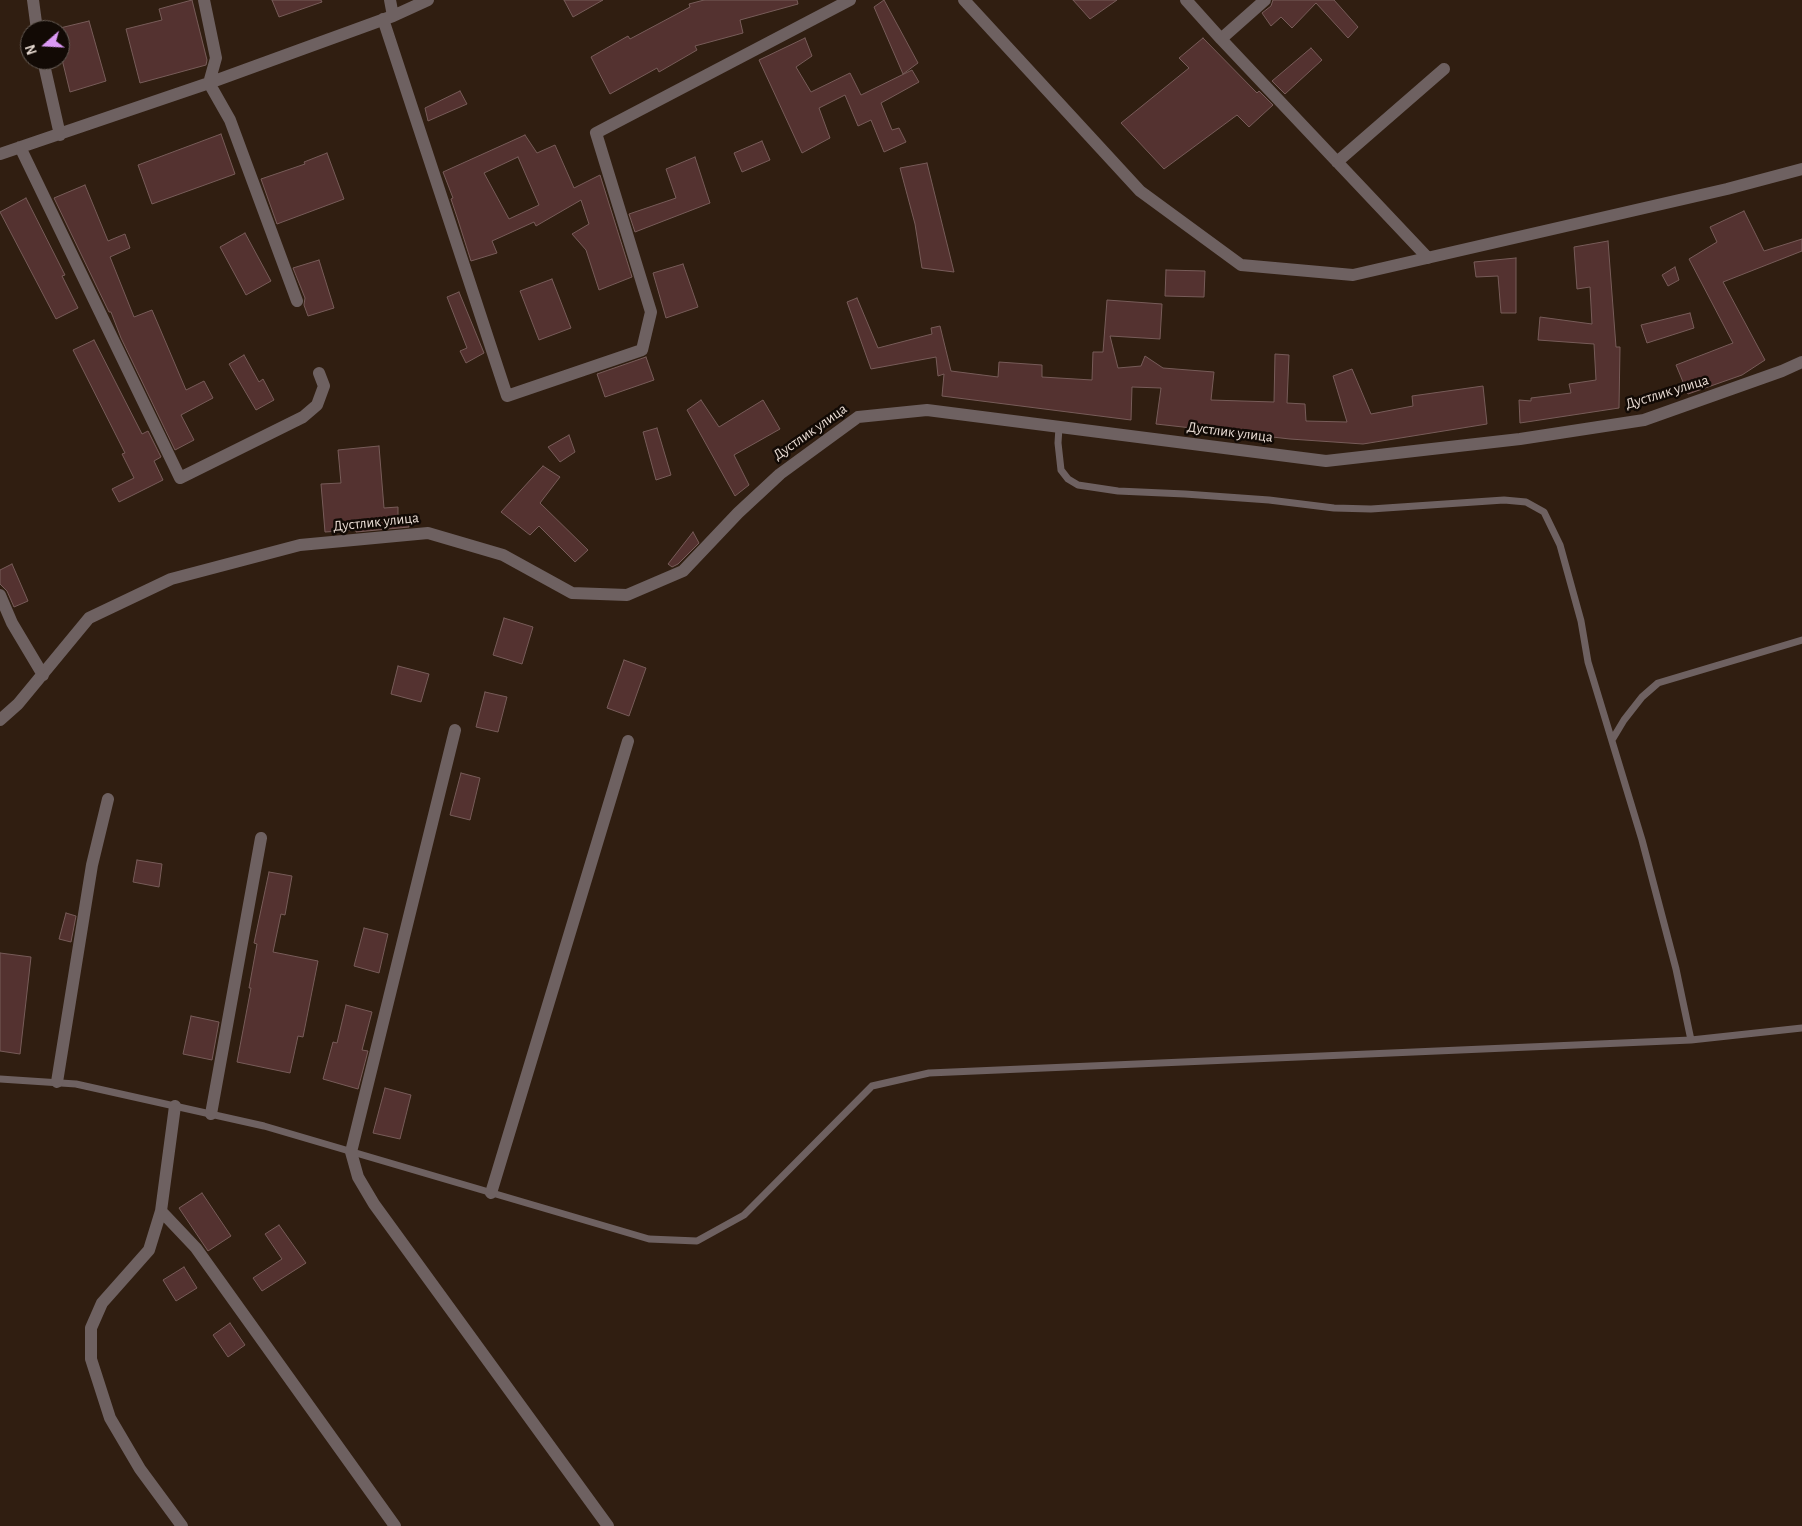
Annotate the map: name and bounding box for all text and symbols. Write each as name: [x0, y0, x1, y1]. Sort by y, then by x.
north arrow: [20, 20, 70, 70]
text: N: [24, 43, 40, 56]
street label: Дустлик улица: [1623, 371, 1711, 413]
street label: Дустлик улица: [769, 400, 851, 464]
street label: Дустлик улица: [1186, 418, 1274, 446]
street label: Дустлик улица: [332, 509, 420, 535]

